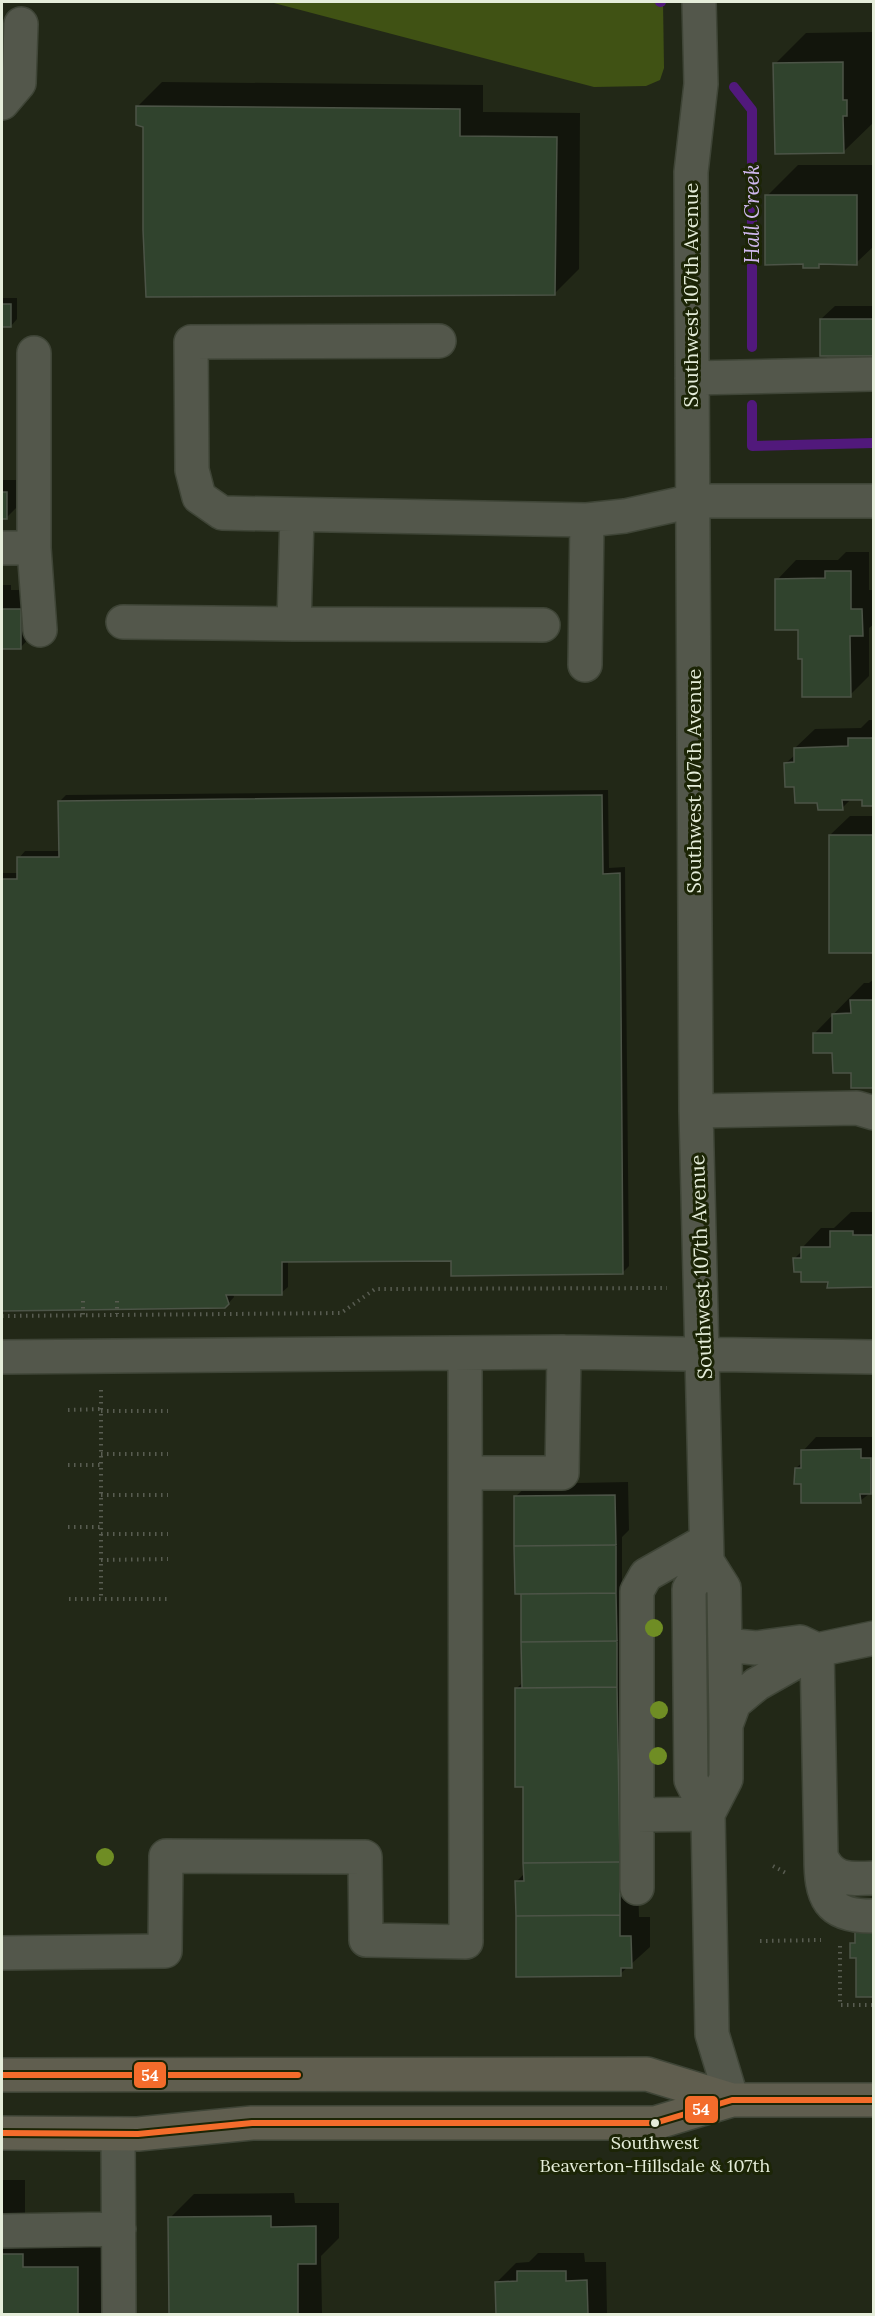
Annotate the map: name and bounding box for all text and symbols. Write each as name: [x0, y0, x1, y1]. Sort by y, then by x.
water label: Hall Creek: [738, 164, 765, 264]
street label: Southwest 107th Avenue: [678, 182, 703, 407]
street label: Southwest 107th Avenue: [681, 668, 706, 893]
street label: Southwest 107th Avenue: [684, 1154, 717, 1380]
line badge: 54: [133, 2061, 167, 2089]
text: 54: [141, 2065, 159, 2085]
line badge: 54: [684, 2095, 719, 2124]
text: 54: [692, 2099, 710, 2119]
marker: Southwest Beaverton-Hillsdale & 107th: [649, 2117, 661, 2129]
place label: Southwest Beaverton-Hillsdale & 107th: [540, 2131, 771, 2177]

